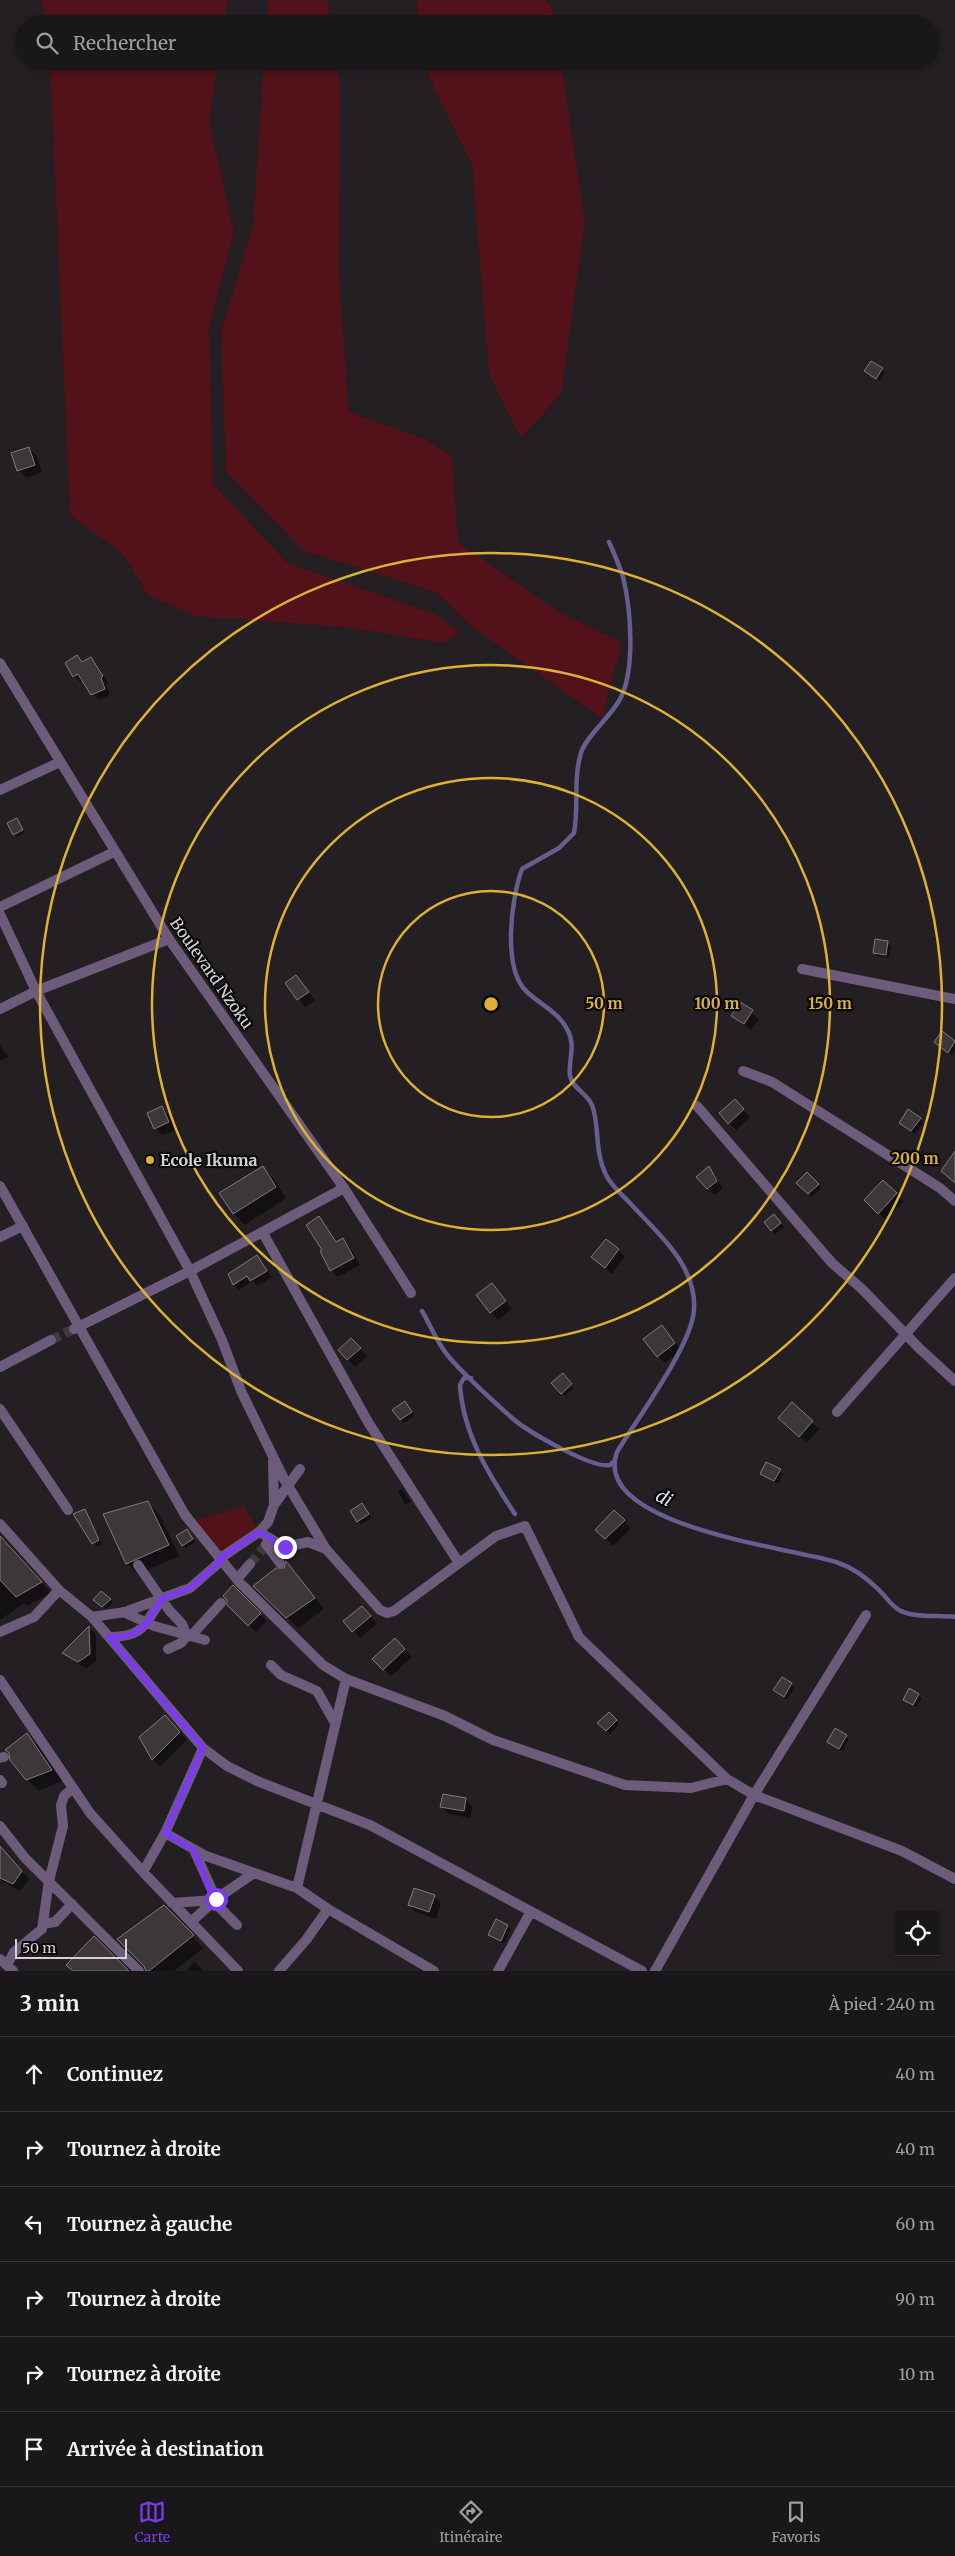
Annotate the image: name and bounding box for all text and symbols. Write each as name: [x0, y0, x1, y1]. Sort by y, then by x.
search box: [15, 15, 940, 70]
icon: search: [33, 29, 61, 57]
text: Rechercher: [73, 31, 176, 55]
street label: Boulevard Nzoku: [166, 913, 258, 1033]
text: 50 m: [585, 994, 623, 1013]
text: 100 m: [695, 994, 739, 1013]
text: 150 m: [808, 994, 852, 1013]
centre of rings: [482, 995, 500, 1013]
text: 200 m: [891, 1149, 939, 1168]
place label: Ecole Ikuma: [160, 1150, 258, 1170]
marker: Ecole Ikuma: [144, 1154, 156, 1166]
water label: di: [652, 1484, 677, 1511]
route end: [274, 1536, 297, 1559]
route start: [205, 1888, 228, 1911]
map controls: [895, 1911, 940, 1956]
button: locate: [895, 1911, 940, 1956]
scale bar: [15, 1936, 128, 1959]
text: 50 m: [22, 1939, 56, 1957]
text: 3 min: [20, 1990, 79, 2017]
text: À pied · 240 m: [829, 1994, 935, 2014]
icon: ahead: [20, 2060, 48, 2088]
text: Continuez: [67, 2062, 163, 2086]
text: 40 m: [895, 2064, 935, 2084]
icon: right: [20, 2135, 48, 2163]
text: Tournez à droite: [67, 2137, 221, 2161]
text: 40 m: [895, 2139, 935, 2159]
icon: left: [20, 2210, 48, 2238]
text: Tournez à gauche: [67, 2212, 232, 2236]
text: 60 m: [895, 2214, 935, 2234]
icon: right: [20, 2285, 48, 2313]
text: Tournez à droite: [67, 2287, 221, 2311]
text: 90 m: [895, 2289, 935, 2309]
icon: right: [20, 2360, 48, 2388]
text: Tournez à droite: [67, 2362, 221, 2386]
text: 10 m: [898, 2364, 935, 2384]
icon: arrive: [20, 2435, 48, 2463]
text: Arrivée à destination: [67, 2437, 264, 2461]
tab: Carte: [135, 2498, 170, 2546]
tab: Itinéraire: [439, 2498, 502, 2546]
tab: Favoris: [771, 2498, 820, 2546]

